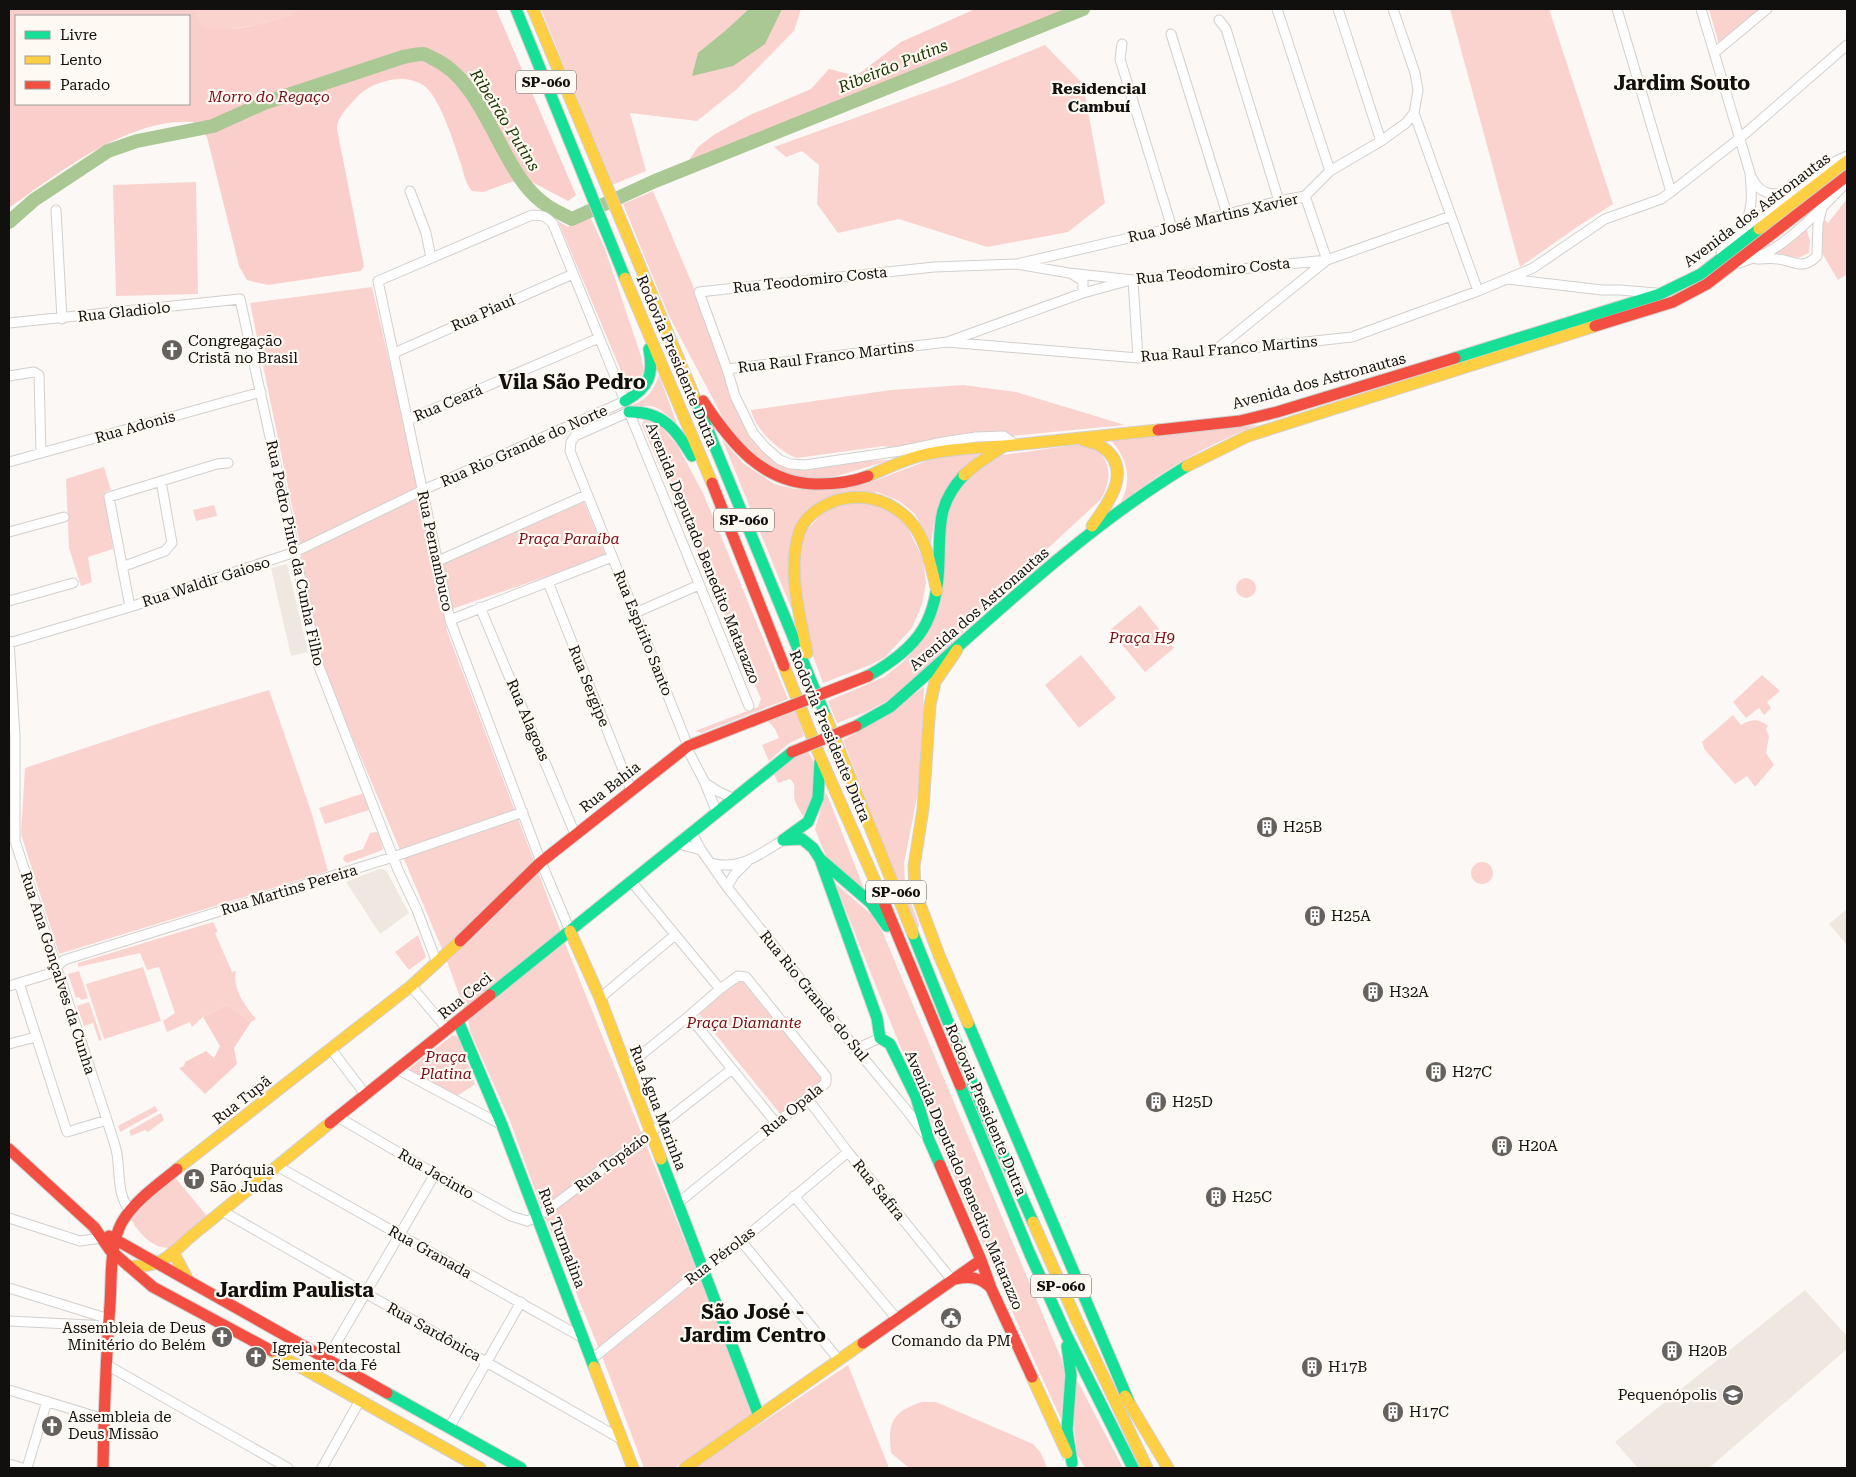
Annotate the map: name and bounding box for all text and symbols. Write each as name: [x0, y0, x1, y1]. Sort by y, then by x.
legend: [15, 15, 190, 105]
text: Livre: [60, 26, 97, 44]
water label: Ribeirão Putins: [835, 35, 951, 97]
text: Lento: [60, 51, 102, 69]
water label: Ribeirão Putins: [466, 65, 544, 174]
road number: SP-060: [516, 70, 576, 94]
district label: Jardim Souto: [1614, 71, 1750, 95]
text: Parado: [60, 76, 110, 94]
district label: Residencial Cambuí: [1052, 79, 1147, 116]
park label: Morro do Regaço: [207, 88, 330, 106]
street label: Avenida dos Astronautas: [1680, 149, 1834, 271]
street label: Rua José Martins Xavier: [1126, 190, 1300, 246]
street label: Rua Teodomiro Costa: [1135, 254, 1291, 288]
street label: Rua Teodomiro Costa: [732, 263, 888, 297]
street label: Rodovia Presidente Dutra: [633, 272, 721, 450]
street label: Rua Piauí: [448, 291, 518, 335]
street label: Rua Gladiolo: [77, 298, 171, 326]
place label: Congregação Cristã no Brasil: [188, 332, 298, 367]
street label: Rua Raul Franco Martins: [1140, 332, 1318, 366]
street label: Rua Raul Franco Martins: [737, 337, 915, 377]
church icon: Congregação Cristã no Brasil: [160, 338, 184, 362]
street label: Avenida dos Astronautas: [1230, 349, 1408, 413]
district label: Vila São Pedro: [498, 370, 646, 394]
street label: Rua Ceará: [411, 381, 485, 425]
street label: Rua Rio Grande do Norte: [438, 401, 610, 491]
street label: Rua Adonis: [93, 407, 177, 447]
street label: Avenida Deputado Benedito Matarazzo: [642, 420, 764, 686]
street label: Rua Pedro Pinto da Cunha Filho: [262, 438, 328, 668]
street label: Rua Pernambuco: [413, 489, 457, 613]
road number: SP-060: [714, 508, 774, 532]
park label: Praça Paraíba: [517, 530, 620, 548]
street label: Avenida dos Astronautas: [906, 544, 1052, 674]
street label: Rua Waldir Gaioso: [140, 553, 272, 611]
street label: Rua Espírito Santo: [610, 567, 676, 699]
park label: Praça H9: [1108, 629, 1175, 647]
street label: Rua Sergipe: [564, 643, 614, 729]
street label: Rodovia Presidente Dutra: [786, 647, 874, 825]
street label: Rua Alagoas: [503, 676, 553, 764]
street label: Rua Bahia: [576, 758, 644, 816]
building icon: H25B: [1255, 815, 1279, 839]
place label: H25B: [1283, 818, 1322, 836]
street label: Rua Martins Pereira: [219, 861, 359, 919]
street label: Rua Ana Gonçalves da Cunha: [17, 869, 99, 1077]
road number: SP-060: [866, 880, 926, 904]
building icon: H25A: [1303, 904, 1327, 928]
place label: H25A: [1331, 907, 1371, 925]
street label: Rua Rio Grande do Sul: [756, 927, 872, 1065]
street label: Rua Ceci: [435, 969, 496, 1023]
building icon: H32A: [1361, 980, 1385, 1004]
place label: H32A: [1389, 983, 1429, 1001]
park label: Praça Diamante: [686, 1014, 802, 1032]
street label: Rodovia Presidente Dutra: [942, 1021, 1030, 1199]
street label: Rua Água Marinha: [626, 1043, 690, 1173]
street label: Avenida Deputado Benedito Matarazzo: [901, 1047, 1027, 1313]
park label: Praça Platina: [419, 1048, 472, 1083]
building icon: H27C: [1424, 1060, 1448, 1084]
place label: H27C: [1452, 1063, 1492, 1081]
street label: Rua Tupã: [209, 1072, 275, 1128]
street label: Rua Opala: [758, 1080, 826, 1140]
building icon: H25D: [1144, 1090, 1168, 1114]
place label: H25D: [1172, 1093, 1213, 1111]
street label: Rua Topázio: [571, 1128, 653, 1196]
building icon: H20A: [1490, 1134, 1514, 1158]
place label: H20A: [1518, 1137, 1558, 1155]
street label: Rua Jacinto: [395, 1145, 477, 1203]
street label: Rua Safira: [849, 1156, 909, 1224]
place label: Paróquia São Judas: [210, 1161, 283, 1196]
church icon: Paróquia São Judas: [182, 1167, 206, 1191]
street label: Rua Turmalina: [535, 1185, 589, 1291]
building icon: H25C: [1204, 1185, 1228, 1209]
place label: H25C: [1232, 1188, 1272, 1206]
street label: Rua Granada: [385, 1222, 475, 1282]
street label: Rua Pérolas: [681, 1223, 759, 1289]
road number: SP-060: [1031, 1274, 1091, 1298]
district label: Jardim Paulista: [216, 1278, 374, 1302]
street label: Rua Sardônica: [384, 1299, 484, 1365]
district label: São José - Jardim Centro: [680, 1300, 826, 1347]
public building icon: Comando da PM: [939, 1306, 963, 1330]
place label: Assembleia de Deus Minitério do Belém: [62, 1319, 206, 1354]
church icon: Assembleia de Deus Minitério do Belém: [210, 1325, 234, 1349]
place label: Comando da PM: [891, 1332, 1011, 1350]
place label: Igreja Pentecostal Semente da Fé: [272, 1339, 401, 1374]
building icon: H20B: [1660, 1339, 1684, 1363]
place label: H20B: [1688, 1342, 1727, 1360]
church icon: Igreja Pentecostal Semente da Fé: [244, 1345, 268, 1369]
building icon: H17B: [1300, 1355, 1324, 1379]
place label: H17B: [1328, 1358, 1367, 1376]
school or university icon: Pequenópolis: [1721, 1383, 1745, 1407]
place label: Pequenópolis: [1618, 1386, 1717, 1404]
building icon: H17C: [1381, 1400, 1405, 1424]
place label: H17C: [1409, 1403, 1449, 1421]
place label: Assembleia de Deus Missão: [68, 1408, 172, 1443]
church icon: Assembleia de Deus Missão: [40, 1414, 64, 1438]

